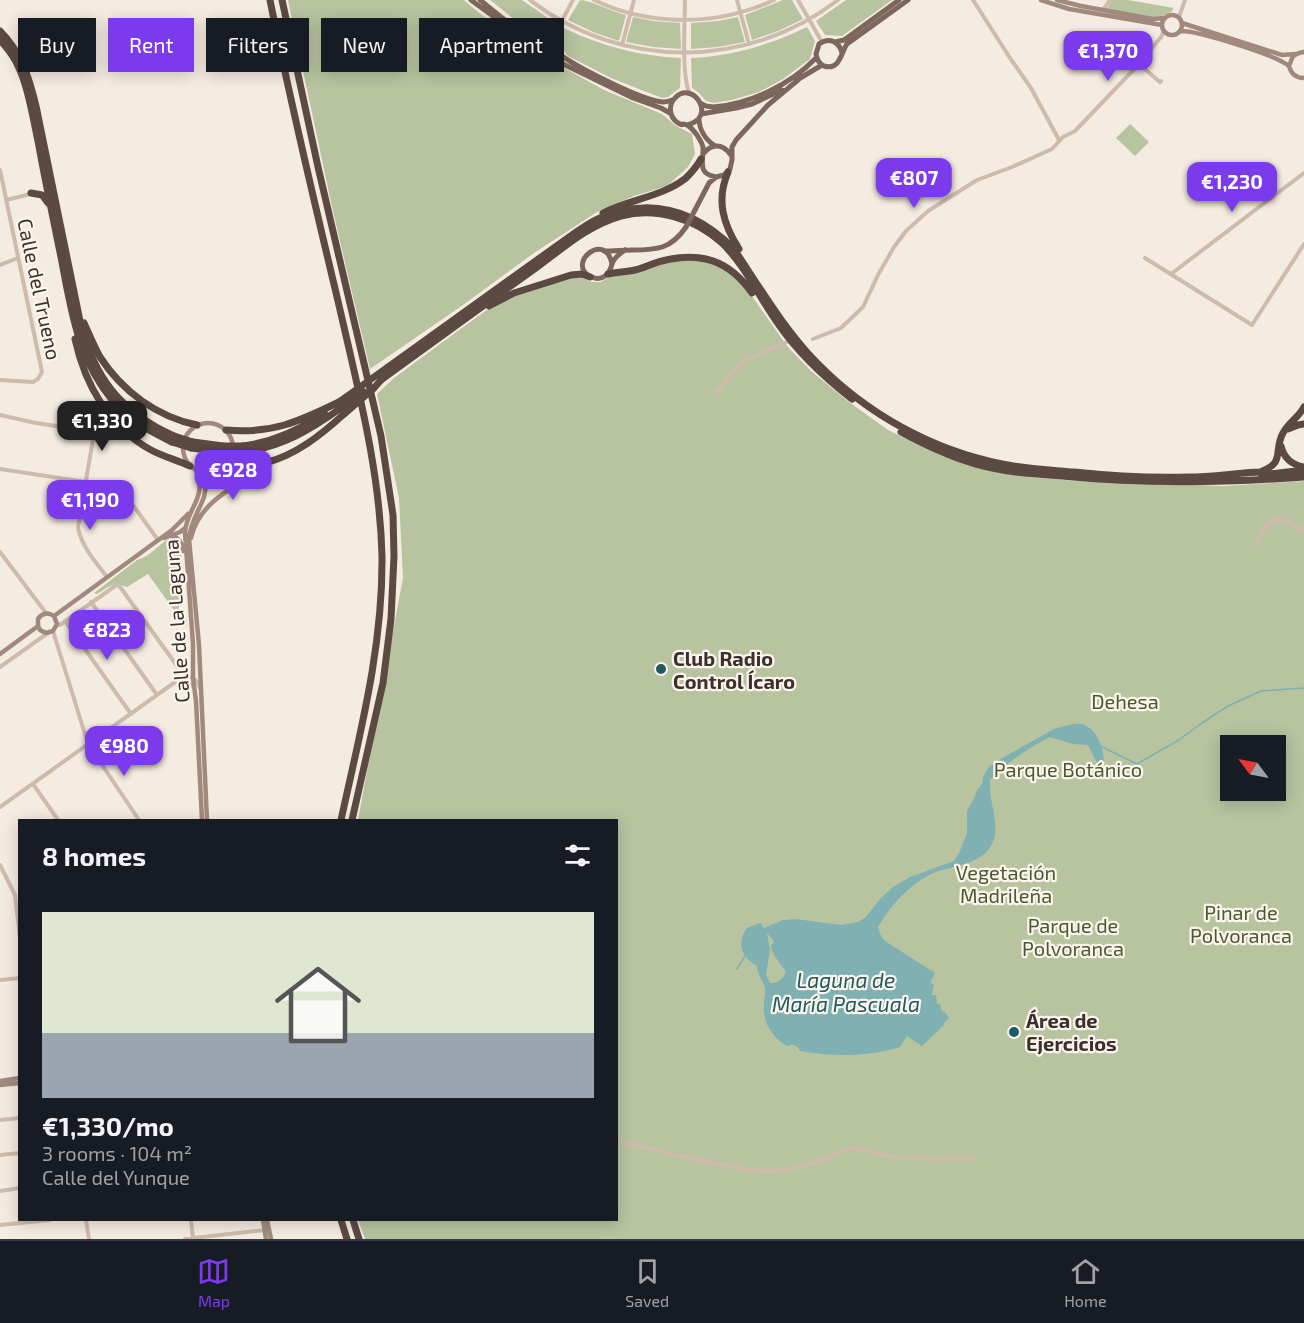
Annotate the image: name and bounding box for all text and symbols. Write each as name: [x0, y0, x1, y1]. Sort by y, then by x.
chip: Buy: [18, 18, 96, 72]
chip: Rent: [108, 18, 194, 72]
chip: Filters: [206, 18, 309, 72]
chip: New: [321, 18, 407, 72]
chip: Apartment: [419, 18, 564, 72]
pin: €1,370: [1059, 31, 1157, 82]
text: €1,370: [1078, 38, 1138, 62]
pin: €807: [878, 158, 950, 209]
pin: €1,230: [1183, 162, 1281, 213]
text: €807: [890, 165, 938, 189]
text: €1,230: [1201, 169, 1263, 193]
street label: Calle del Trueno: [13, 216, 67, 362]
pin: €1,330: [53, 401, 151, 452]
text: €1,330: [71, 408, 133, 432]
pin: €928: [197, 450, 269, 501]
text: €928: [209, 457, 257, 481]
pin: €1,190: [41, 480, 139, 531]
text: €1,190: [61, 487, 119, 511]
street label: Calle de la Laguna: [158, 538, 194, 704]
pin: €823: [71, 610, 143, 661]
text: €823: [83, 617, 131, 641]
place label: Club Radio Control Ícaro: [673, 646, 795, 693]
marker: Club Radio Control Ícaro: [654, 662, 668, 676]
park label: Dehesa: [1091, 689, 1159, 713]
pin: €980: [88, 726, 160, 777]
text: €980: [99, 733, 149, 757]
north arrow: [1220, 735, 1286, 801]
map controls: [1220, 735, 1286, 801]
park label: Parque Botánico: [994, 757, 1142, 781]
icon: filters: [561, 839, 594, 872]
text: 8 homes: [42, 840, 146, 871]
park label: Vegetación Madrileña: [956, 860, 1056, 907]
park label: Pinar de Polvoranca: [1190, 900, 1292, 947]
park label: Parque de Polvoranca: [1022, 913, 1124, 960]
icon: home: [264, 951, 372, 1059]
water label: Laguna de María Pascuala: [772, 967, 920, 1016]
place label: Área de Ejercicios: [1026, 1008, 1117, 1055]
marker: Área de Ejercicios: [1007, 1025, 1021, 1039]
text: €1,330/mo: [42, 1110, 174, 1141]
text: 3 rooms · 104 m²: [42, 1141, 192, 1165]
text: Calle del Yunque: [42, 1165, 190, 1189]
tab: Map: [197, 1255, 230, 1310]
tab: Saved: [625, 1255, 669, 1310]
tab: Home: [1064, 1255, 1107, 1310]

